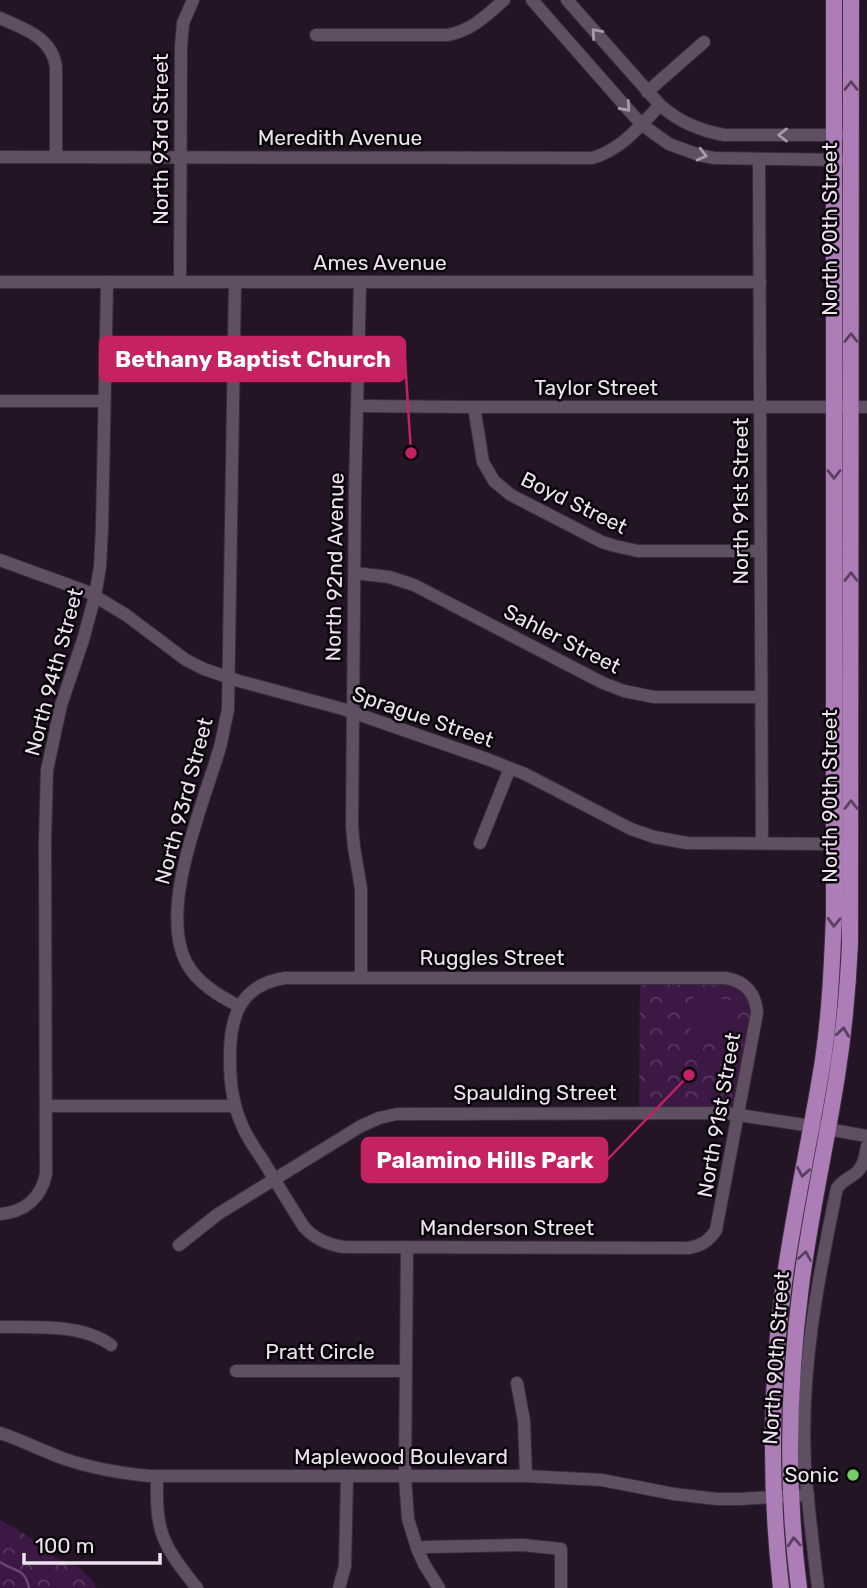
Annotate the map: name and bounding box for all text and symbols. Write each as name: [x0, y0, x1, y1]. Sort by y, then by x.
one-way arrow: [592, 28, 604, 41]
street label: North 93rd Street: [148, 53, 173, 225]
one-way arrow: [843, 80, 859, 91]
one-way arrow: [617, 98, 630, 111]
street label: Meredith Avenue: [258, 125, 422, 150]
one-way arrow: [777, 127, 788, 143]
street label: North 90th Street: [817, 142, 842, 316]
one-way arrow: [696, 147, 708, 161]
street label: Ames Avenue: [313, 250, 447, 275]
one-way arrow: [843, 332, 859, 343]
callout: Bethany Baptist Church: [100, 337, 405, 381]
text: Bethany Baptist Church: [115, 345, 391, 373]
street label: Taylor Street: [534, 375, 658, 400]
street label: North 91st Street: [728, 418, 753, 584]
street label: Boyd Street: [517, 466, 631, 539]
one-way arrow: [826, 469, 842, 480]
street label: North 92nd Avenue: [320, 472, 349, 662]
one-way arrow: [843, 571, 859, 582]
street label: North 94th Street: [19, 585, 88, 759]
street label: Sahler Street: [500, 598, 625, 679]
street label: Sprague Street: [349, 681, 497, 752]
street label: North 90th Street: [817, 709, 842, 883]
street label: North 93rd Street: [149, 715, 218, 887]
one-way arrow: [843, 799, 859, 809]
one-way arrow: [826, 917, 841, 928]
street label: Ruggles Street: [420, 945, 564, 970]
one-way arrow: [836, 1026, 851, 1038]
street label: North 91st Street: [692, 1031, 745, 1199]
street label: Spaulding Street: [453, 1080, 617, 1105]
callout: Palamino Hills Park: [362, 1138, 607, 1182]
text: Palamino Hills Park: [376, 1146, 594, 1174]
one-way arrow: [796, 1166, 811, 1178]
street label: Manderson Street: [420, 1215, 594, 1240]
one-way arrow: [797, 1250, 812, 1262]
street label: North 90th Street: [757, 1271, 794, 1445]
street label: Pratt Circle: [265, 1339, 375, 1364]
street label: Maplewood Boulevard: [294, 1444, 508, 1469]
place label: Sonic: [784, 1462, 839, 1487]
marker: Sonic: [845, 1467, 861, 1483]
scale bar: [24, 1522, 161, 1566]
text: 100 m: [35, 1533, 94, 1558]
one-way arrow: [787, 1536, 802, 1547]

